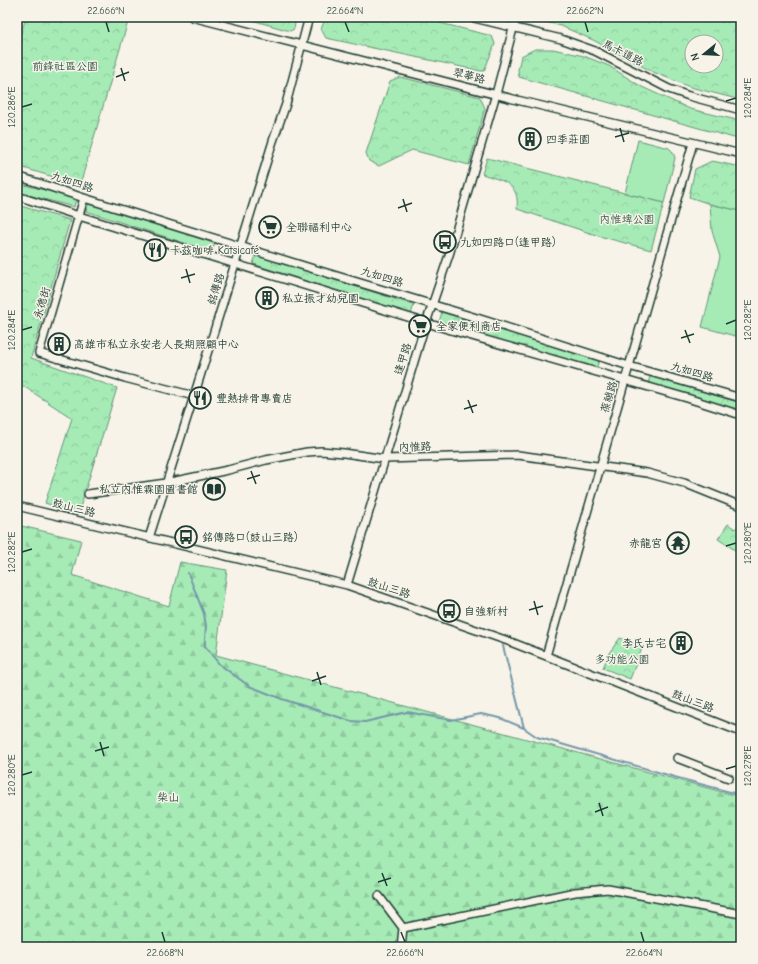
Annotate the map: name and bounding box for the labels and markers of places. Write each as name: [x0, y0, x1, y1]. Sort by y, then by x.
building icon: 四季莊園: [517, 126, 543, 152]
place label: 四季莊園: [546, 133, 590, 146]
supermarket icon: 全聯福利中心: [257, 214, 283, 240]
place label: 全聯福利中心: [286, 221, 352, 234]
bus stop icon: 九如四路口(逢甲路): [432, 229, 458, 255]
place label: 九如四路口(逢甲路): [460, 236, 556, 249]
restaurant icon: 卡茲咖啡 Katsicafé: [142, 237, 168, 263]
place label: 卡茲咖啡 Katsicafé: [170, 244, 259, 257]
building icon: 私立振才幼兒園: [254, 285, 280, 311]
place label: 私立振才幼兒園: [282, 292, 359, 305]
supermarket icon: 全家便利商店: [407, 313, 433, 339]
place label: 全家便利商店: [436, 320, 502, 333]
building icon: 高雄市私立永安老人長期照顧中心: [46, 331, 72, 357]
place label: 高雄市私立永安老人長期照顧中心: [74, 338, 239, 351]
restaurant icon: 豐熱排骨專賣店: [187, 385, 213, 411]
place label: 豐熱排骨專賣店: [216, 392, 293, 405]
library icon: 私立內惟霖園圖書館: [201, 476, 227, 502]
place label: 私立內惟霖園圖書館: [99, 483, 198, 496]
bus stop icon: 銘傳路口(鼓山三路): [173, 524, 199, 550]
temple icon: 赤龍宮: [665, 530, 691, 556]
place label: 銘傳路口(鼓山三路): [202, 531, 298, 544]
place label: 赤龍宮: [629, 537, 662, 550]
bus stop icon: 自強新村: [436, 598, 462, 624]
place label: 自強新村: [464, 605, 508, 618]
building icon: 李氏古宅: [668, 630, 694, 656]
place label: 李氏古宅: [622, 637, 666, 650]

